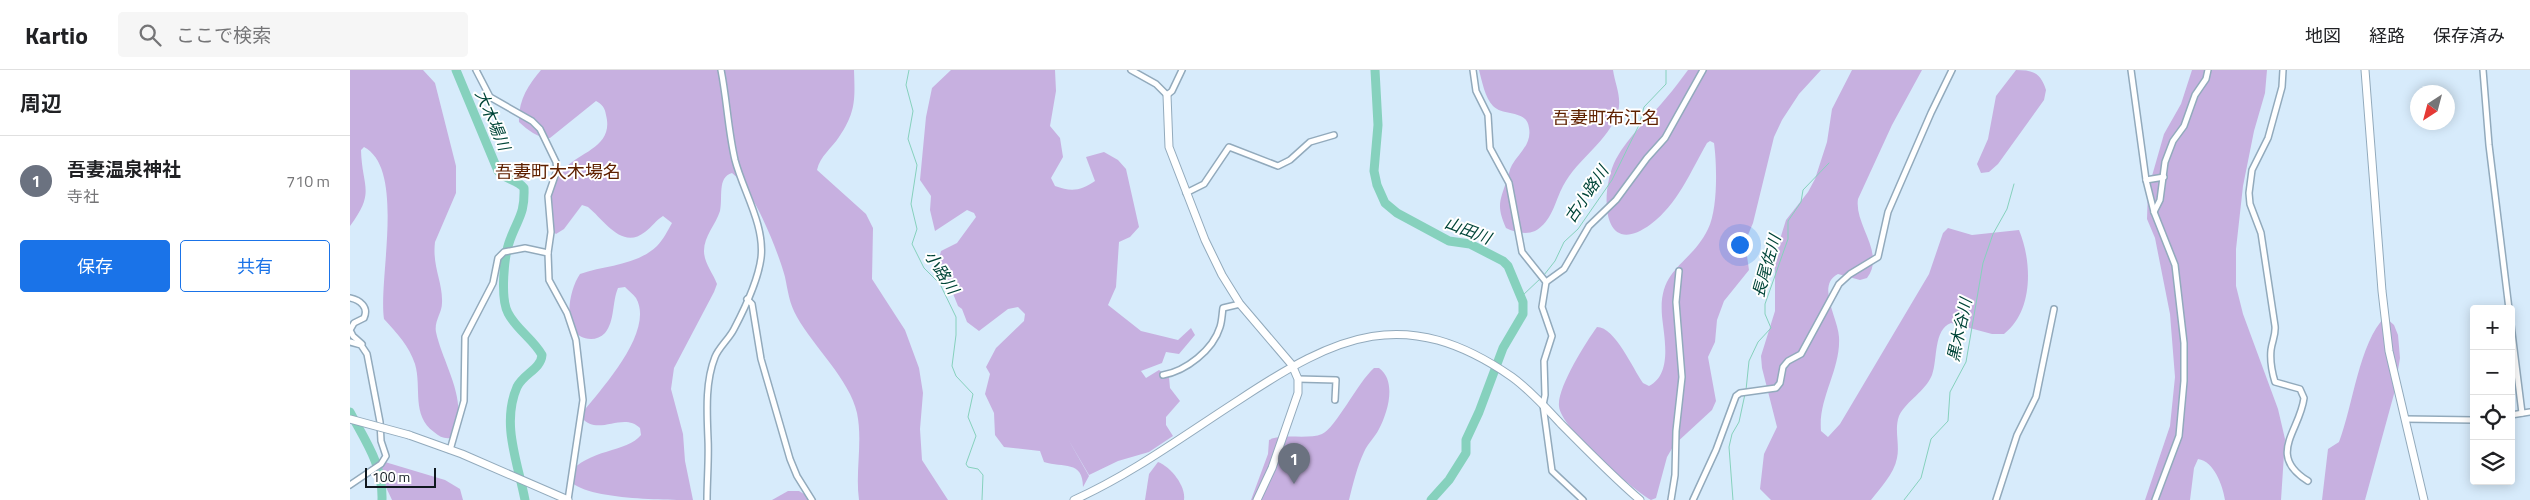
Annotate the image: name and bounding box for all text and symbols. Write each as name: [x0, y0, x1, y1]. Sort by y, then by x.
search box: [118, 12, 468, 57]
text: Kartio: [25, 17, 88, 53]
text: ここで検索: [176, 20, 271, 49]
icon: search: [136, 21, 164, 49]
text: 地図: [2305, 22, 2341, 49]
text: 経路: [2369, 22, 2405, 49]
text: 保存済み: [2433, 22, 2505, 49]
north arrow: [2410, 85, 2455, 130]
water label: 大木場川: [469, 86, 517, 156]
text: 周辺: [20, 87, 62, 119]
district label: 吾妻町布江名: [1552, 104, 1660, 131]
text: 吾妻温泉神社: [67, 154, 181, 183]
district label: 吾妻町大木場名: [495, 158, 621, 185]
water label: 古小路川: [1558, 159, 1615, 227]
text: 1: [32, 169, 40, 193]
text: 710 m: [286, 169, 330, 193]
text: 寺社: [67, 184, 99, 208]
water label: 山田川: [1441, 210, 1497, 251]
water label: 長尾佐川: [1746, 230, 1787, 300]
your location: [1727, 232, 1753, 258]
button: 保存: [20, 240, 170, 292]
button: 共有: [180, 240, 330, 292]
water label: 小路川: [919, 245, 966, 300]
water label: 黒木谷川: [1941, 294, 1978, 364]
map controls: [2470, 305, 2515, 485]
button: +: [2470, 305, 2515, 350]
button: −: [2470, 350, 2515, 395]
button: locate: [2470, 395, 2515, 440]
button: layers: [2470, 440, 2515, 485]
pin: 1: [1278, 443, 1310, 484]
scale bar: [365, 465, 436, 488]
text: 100 m: [372, 466, 410, 487]

